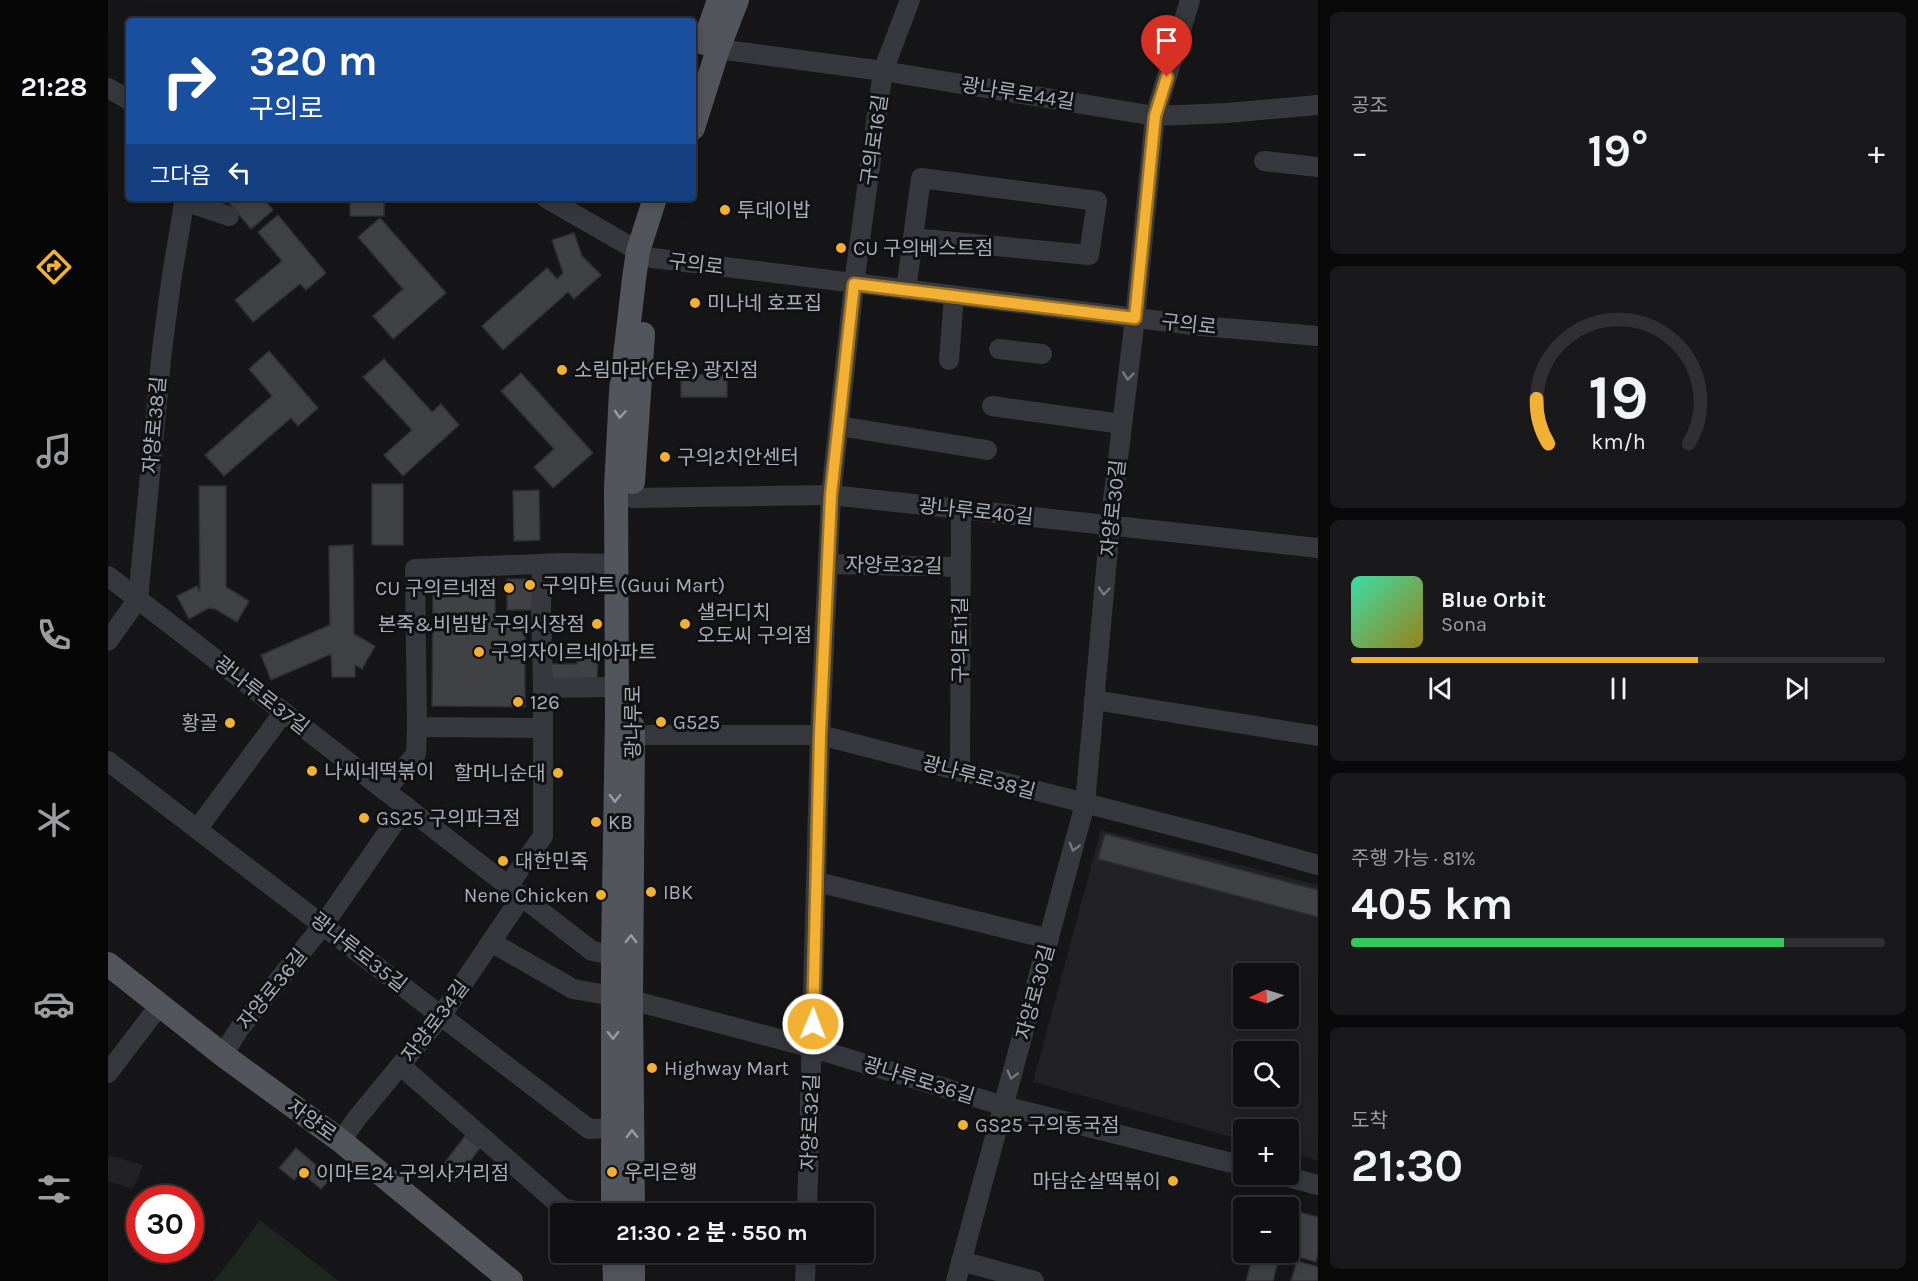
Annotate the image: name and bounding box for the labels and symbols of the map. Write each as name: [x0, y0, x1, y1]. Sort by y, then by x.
pin: [1141, 15, 1192, 77]
street label: 광나루로44길: [960, 73, 1076, 114]
street label: 구의로16길: [857, 93, 892, 187]
place label: 투데이밥: [737, 199, 811, 222]
marker: 투데이밥: [718, 203, 732, 217]
place label: CU 구의베스트점: [853, 237, 993, 260]
marker: CU 구의베스트점: [834, 241, 848, 255]
street label: 구의로: [667, 250, 725, 279]
place label: 미나네 호프집: [707, 292, 822, 315]
marker: 미나네 호프집: [688, 296, 702, 310]
street label: 구의로: [1160, 310, 1218, 339]
place label: 소림마라(타운) 광진점: [574, 359, 759, 382]
marker: 소림마라(타운) 광진점: [555, 363, 569, 377]
one-way arrow: [1122, 372, 1135, 381]
street label: 자양로38길: [139, 375, 170, 475]
one-way arrow: [614, 409, 627, 418]
place label: 구의2치안센터: [677, 446, 799, 469]
marker: 구의2치안센터: [658, 450, 672, 464]
street label: 자양로30길: [1097, 458, 1130, 558]
street label: 광나루로40길: [918, 494, 1034, 529]
street label: 자양로32길: [845, 553, 943, 578]
place label: 구의마트 (Guui Mart): [542, 574, 725, 597]
place label: CU 구의르네점: [375, 577, 497, 600]
marker: 구의마트 (Guui Mart): [523, 578, 537, 592]
marker: CU 구의르네점: [502, 581, 516, 595]
one-way arrow: [1098, 586, 1111, 595]
street label: 구의로11길: [949, 597, 972, 683]
place label: 샐러디치 오도씨 구의점: [697, 601, 812, 647]
place label: 본죽&비빔밥 구의시장점: [378, 613, 585, 636]
marker: 본죽&비빔밥 구의시장점: [590, 617, 604, 631]
marker: 샐러디치 오도씨 구의점: [678, 617, 692, 631]
place label: 구의자이르네아파트: [491, 641, 657, 664]
marker: 구의자이르네아파트: [472, 645, 486, 659]
street label: 광나루로37길: [210, 651, 313, 739]
street label: 광나루로: [622, 685, 645, 759]
place label: 126: [530, 691, 560, 714]
marker: 126: [511, 695, 525, 709]
place label: G525: [673, 711, 720, 734]
place label: 황골: [181, 712, 218, 735]
marker: G525: [654, 715, 668, 729]
marker: 황골: [223, 716, 237, 730]
street label: 광나루로38길: [920, 751, 1038, 804]
place label: 나씨네떡볶이: [324, 760, 434, 783]
place label: 할머니순대: [454, 762, 546, 785]
marker: 나씨네떡볶이: [305, 764, 319, 778]
marker: 할머니순대: [551, 766, 565, 780]
one-way arrow: [609, 793, 622, 802]
place label: GS25 구의파크점: [376, 807, 521, 830]
marker: GS25 구의파크점: [357, 811, 371, 825]
place label: KB: [608, 811, 633, 834]
marker: KB: [589, 815, 603, 829]
one-way arrow: [1068, 841, 1081, 851]
place label: 대한민죽: [515, 850, 589, 873]
marker: 대한민죽: [496, 854, 510, 868]
place label: IBK: [663, 881, 693, 904]
place label: Nene Chicken: [464, 884, 589, 907]
marker: IBK: [644, 885, 658, 899]
marker: Nene Chicken: [594, 888, 608, 902]
street label: 광나루로35길: [306, 908, 411, 997]
one-way arrow: [625, 935, 637, 944]
street label: 자양로30길: [1012, 942, 1059, 1042]
street label: 자양로36길: [233, 944, 312, 1034]
north arrow: [1233, 963, 1299, 1029]
street label: 자양로34길: [397, 976, 474, 1067]
position arrow: [781, 992, 845, 1056]
one-way arrow: [607, 1030, 619, 1039]
street label: 광나루로36길: [860, 1053, 977, 1108]
place label: Highway Mart: [664, 1057, 789, 1080]
marker: Highway Mart: [645, 1061, 659, 1075]
one-way arrow: [1007, 1070, 1020, 1080]
street label: 자양로32길: [797, 1073, 824, 1171]
street label: 자양로: [283, 1095, 341, 1146]
place label: GS25 구의동국점: [975, 1114, 1120, 1137]
marker: GS25 구의동국점: [956, 1118, 970, 1132]
one-way arrow: [626, 1130, 638, 1139]
place label: 우리은행: [624, 1161, 698, 1184]
place label: 이마트24 구의사거리점: [316, 1162, 509, 1185]
marker: 우리은행: [605, 1165, 619, 1179]
marker: 이마트24 구의사거리점: [297, 1166, 311, 1180]
place label: 마담순살떡볶이: [1032, 1170, 1161, 1193]
marker: 마담순살떡볶이: [1166, 1174, 1180, 1188]
speed limit sign: 30: [126, 1185, 204, 1263]

